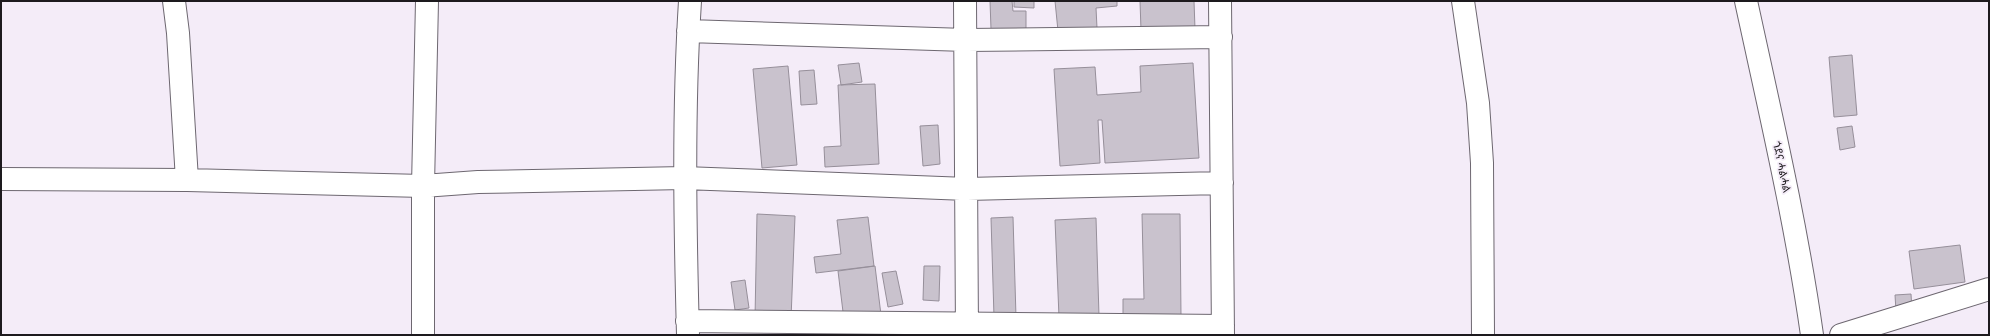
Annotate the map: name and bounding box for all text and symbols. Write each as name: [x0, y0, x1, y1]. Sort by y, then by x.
street label: ጎደና ሓልሓል: [1769, 140, 1794, 195]

